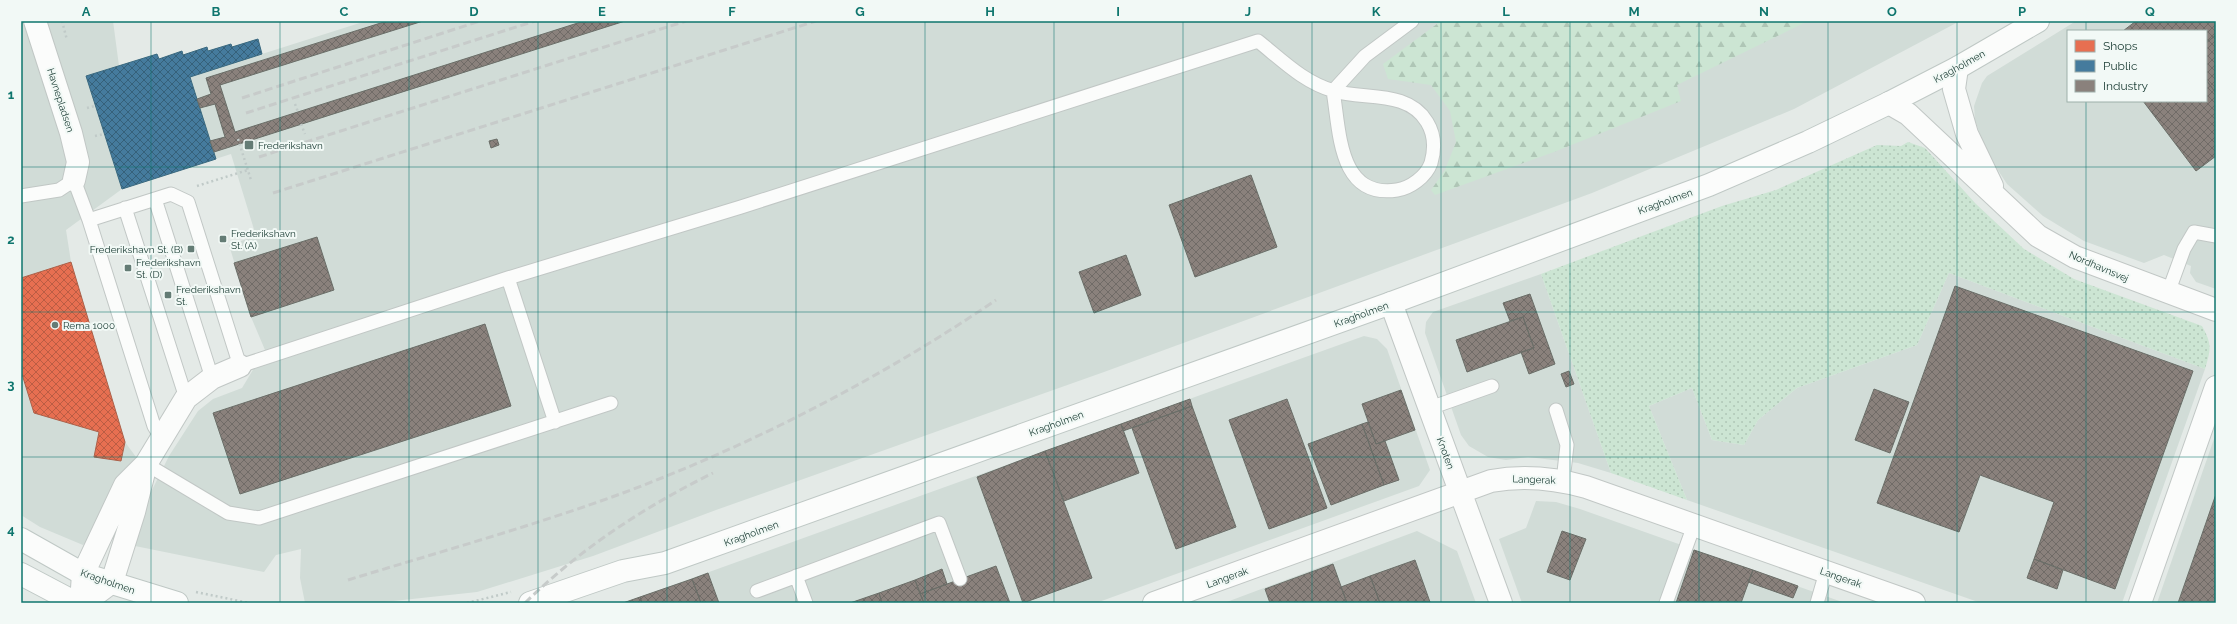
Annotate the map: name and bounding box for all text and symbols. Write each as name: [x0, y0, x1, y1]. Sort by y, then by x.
text: A: [82, 4, 91, 19]
text: B: [212, 4, 221, 19]
text: C: [340, 4, 349, 19]
text: D: [469, 4, 479, 19]
text: E: [598, 4, 606, 19]
text: F: [728, 4, 736, 19]
text: G: [855, 4, 865, 19]
text: H: [985, 4, 995, 19]
text: I: [1116, 4, 1120, 19]
text: J: [1245, 4, 1251, 19]
text: K: [1372, 4, 1381, 19]
text: L: [1502, 4, 1510, 19]
text: M: [1628, 4, 1640, 19]
text: N: [1759, 4, 1769, 19]
text: O: [1887, 4, 1897, 19]
text: P: [2018, 4, 2026, 19]
text: Q: [2145, 4, 2155, 19]
legend: [2067, 30, 2207, 102]
text: Shops: [2103, 39, 2138, 53]
street label: Kragholmen: [1932, 48, 1987, 85]
text: Public: [2103, 59, 2138, 73]
street label: Havnepladsen: [45, 67, 76, 134]
text: Industry: [2103, 79, 2149, 93]
text: 1: [8, 87, 15, 102]
marker: Frederikshavn: [243, 139, 255, 151]
place label: Frederikshavn: [258, 140, 323, 151]
street label: Kragholmen: [1637, 187, 1694, 216]
place label: Frederikshavn St. (A): [231, 228, 296, 251]
text: 2: [7, 232, 15, 247]
marker: Frederikshavn St. (A): [218, 234, 228, 244]
place label: Frederikshavn St. (B): [90, 244, 183, 255]
marker: Frederikshavn St. (B): [186, 244, 196, 254]
street label: Nordhavnsvej: [2067, 249, 2130, 284]
place label: Frederikshavn St. (D): [136, 257, 201, 280]
marker: Frederikshavn St. (D): [123, 263, 133, 273]
place label: Frederikshavn St.: [176, 284, 241, 307]
marker: Frederikshavn St.: [163, 290, 173, 300]
street label: Kragholmen: [1333, 300, 1390, 329]
marker: Rema 1000: [50, 320, 60, 330]
place label: Rema 1000: [63, 320, 115, 331]
text: 3: [7, 377, 15, 392]
street label: Kragholmen: [1028, 409, 1085, 438]
street label: Knoten: [1435, 436, 1456, 471]
street label: Langerak: [1512, 473, 1557, 486]
street label: Kragholmen: [723, 519, 780, 548]
text: 4: [7, 522, 15, 537]
street label: Langerak: [1205, 565, 1250, 590]
street label: Langerak: [1819, 565, 1864, 590]
street label: Kragholmen: [79, 567, 137, 596]

